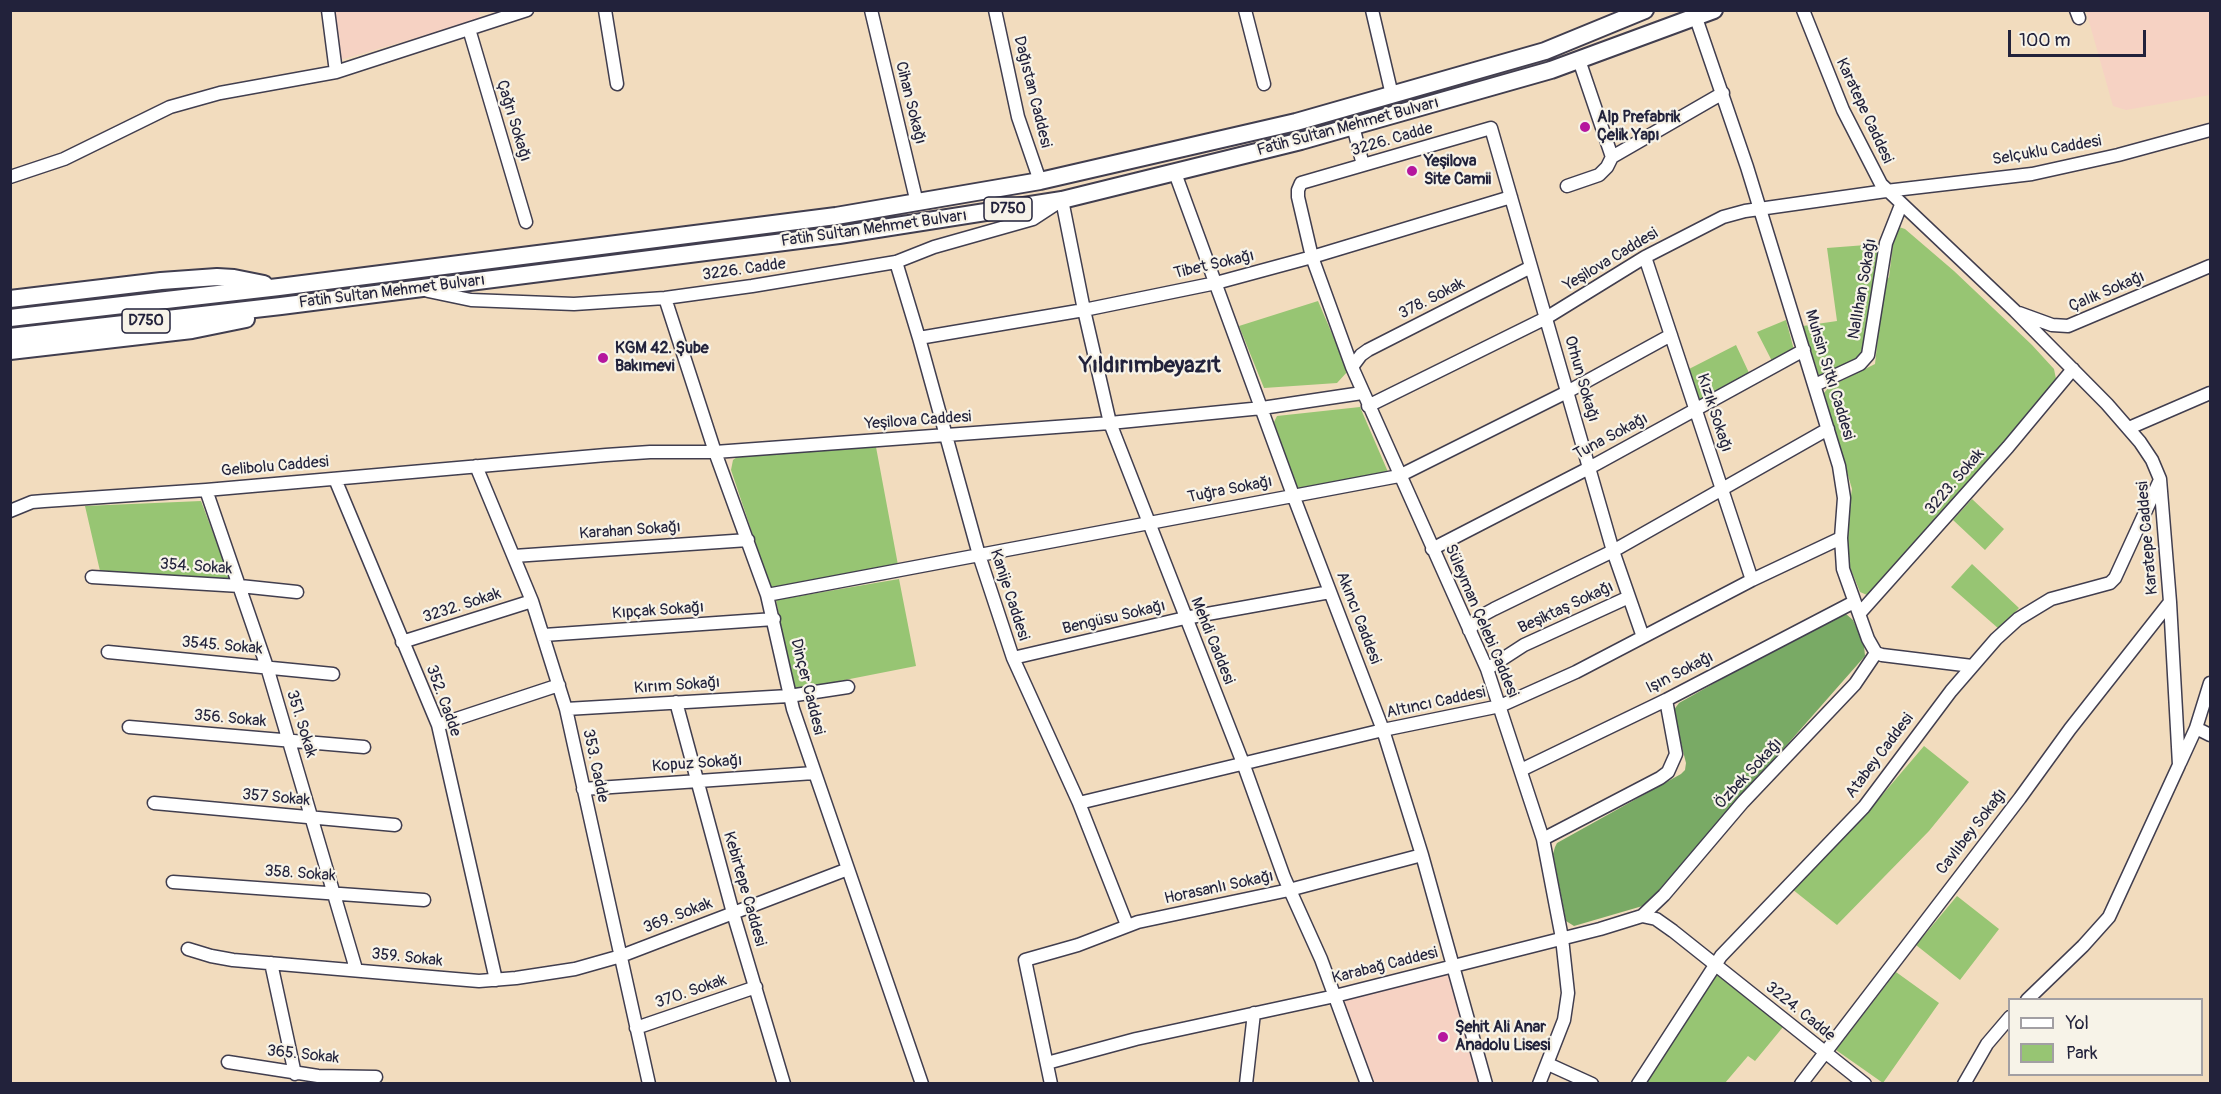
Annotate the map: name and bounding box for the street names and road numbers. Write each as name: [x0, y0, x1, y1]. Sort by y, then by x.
street label: Dağıstan Caddesi: [1009, 34, 1055, 150]
street label: Karatepe Caddesi: [1831, 55, 1897, 167]
street label: Cihan Sokağı: [890, 60, 930, 146]
street label: Çağrı Sokağı: [492, 78, 534, 164]
street label: Fatih Sultan Mehmet Bulvarı: [1255, 93, 1441, 161]
street label: 3226. Cadde: [1349, 119, 1435, 161]
street label: Selçuklu Caddesi: [1991, 132, 2103, 170]
road number: D750: [984, 197, 1032, 221]
street label: Fatih Sultan Mehmet Bulvarı: [780, 206, 968, 252]
street label: Yeşilova Caddesi: [1560, 224, 1662, 296]
street label: Nallıhan Sokağı: [1845, 237, 1881, 341]
street label: Tibet Sokağı: [1172, 246, 1256, 284]
street label: 3226. Cadde: [701, 255, 787, 285]
street label: Çalık Sokağı: [2066, 267, 2148, 317]
street label: Fatih Sultan Mehmet Bulvarı: [298, 271, 486, 313]
street label: 378. Sokak: [1396, 274, 1468, 324]
street label: Muhsin Sıtkı Caddesi: [1800, 308, 1858, 442]
road number: D750: [122, 309, 170, 333]
street label: Orhun Sokağı: [1560, 334, 1602, 424]
street label: Kızık Sokağı: [1692, 371, 1736, 455]
street label: Yeşilova Caddesi: [864, 408, 972, 434]
street label: Tuna Sokağı: [1571, 409, 1651, 465]
street label: 3223. Sokak: [1921, 445, 1989, 519]
street label: Gelibolu Caddesi: [220, 453, 330, 481]
street label: Tuğra Sokağı: [1186, 472, 1274, 508]
street label: Karatepe Caddesi: [2133, 480, 2163, 596]
street label: Karahan Sokağı: [578, 518, 682, 544]
street label: Süleyman Çelebi Caddesi: [1440, 541, 1522, 701]
street label: Kanije Caddesi: [985, 547, 1033, 643]
street label: 354. Sokak: [159, 555, 233, 579]
street label: Akıncı Caddesi: [1332, 569, 1384, 667]
street label: Beşiktaş Sokağı: [1515, 578, 1617, 638]
street label: 3232. Sokak: [421, 584, 503, 628]
street label: Mehdi Caddesi: [1186, 595, 1238, 687]
street label: Bengüsu Sokağı: [1061, 597, 1167, 639]
street label: Kıpçak Sokağı: [611, 598, 705, 624]
street label: 3545. Sokak: [181, 633, 263, 659]
street label: Dinçer Caddesi: [786, 637, 828, 737]
street label: Işın Sokağı: [1643, 648, 1717, 698]
street label: 352. Cadde: [421, 663, 465, 739]
street label: Kırım Sokağı: [633, 673, 721, 699]
street label: Altıncı Caddesi: [1385, 683, 1487, 723]
street label: 351. Sokak: [282, 688, 320, 760]
street label: 356. Sokak: [193, 706, 267, 732]
street label: Atabey Caddesi: [1842, 710, 1918, 802]
street label: 353. Cadde: [578, 728, 612, 804]
street label: Özbek Sokağı: [1711, 735, 1787, 813]
street label: Kopuz Sokağı: [651, 751, 743, 777]
street label: 357 Sokak: [241, 785, 311, 811]
street label: Cavlıbey Sokağı: [1933, 785, 2011, 879]
street label: Kebirtepe Caddesi: [718, 830, 770, 948]
street label: 358. Sokak: [264, 862, 336, 886]
street label: Horasanlı Sokağı: [1163, 867, 1275, 909]
street label: 369. Sokak: [641, 894, 715, 938]
street label: Karabağ Caddesi: [1330, 944, 1440, 988]
street label: 359. Sokak: [370, 945, 444, 971]
street label: 370. Sokak: [653, 971, 729, 1013]
street label: 3224. Cadde: [1761, 978, 1839, 1046]
street label: 365. Sokak: [266, 1042, 340, 1068]

